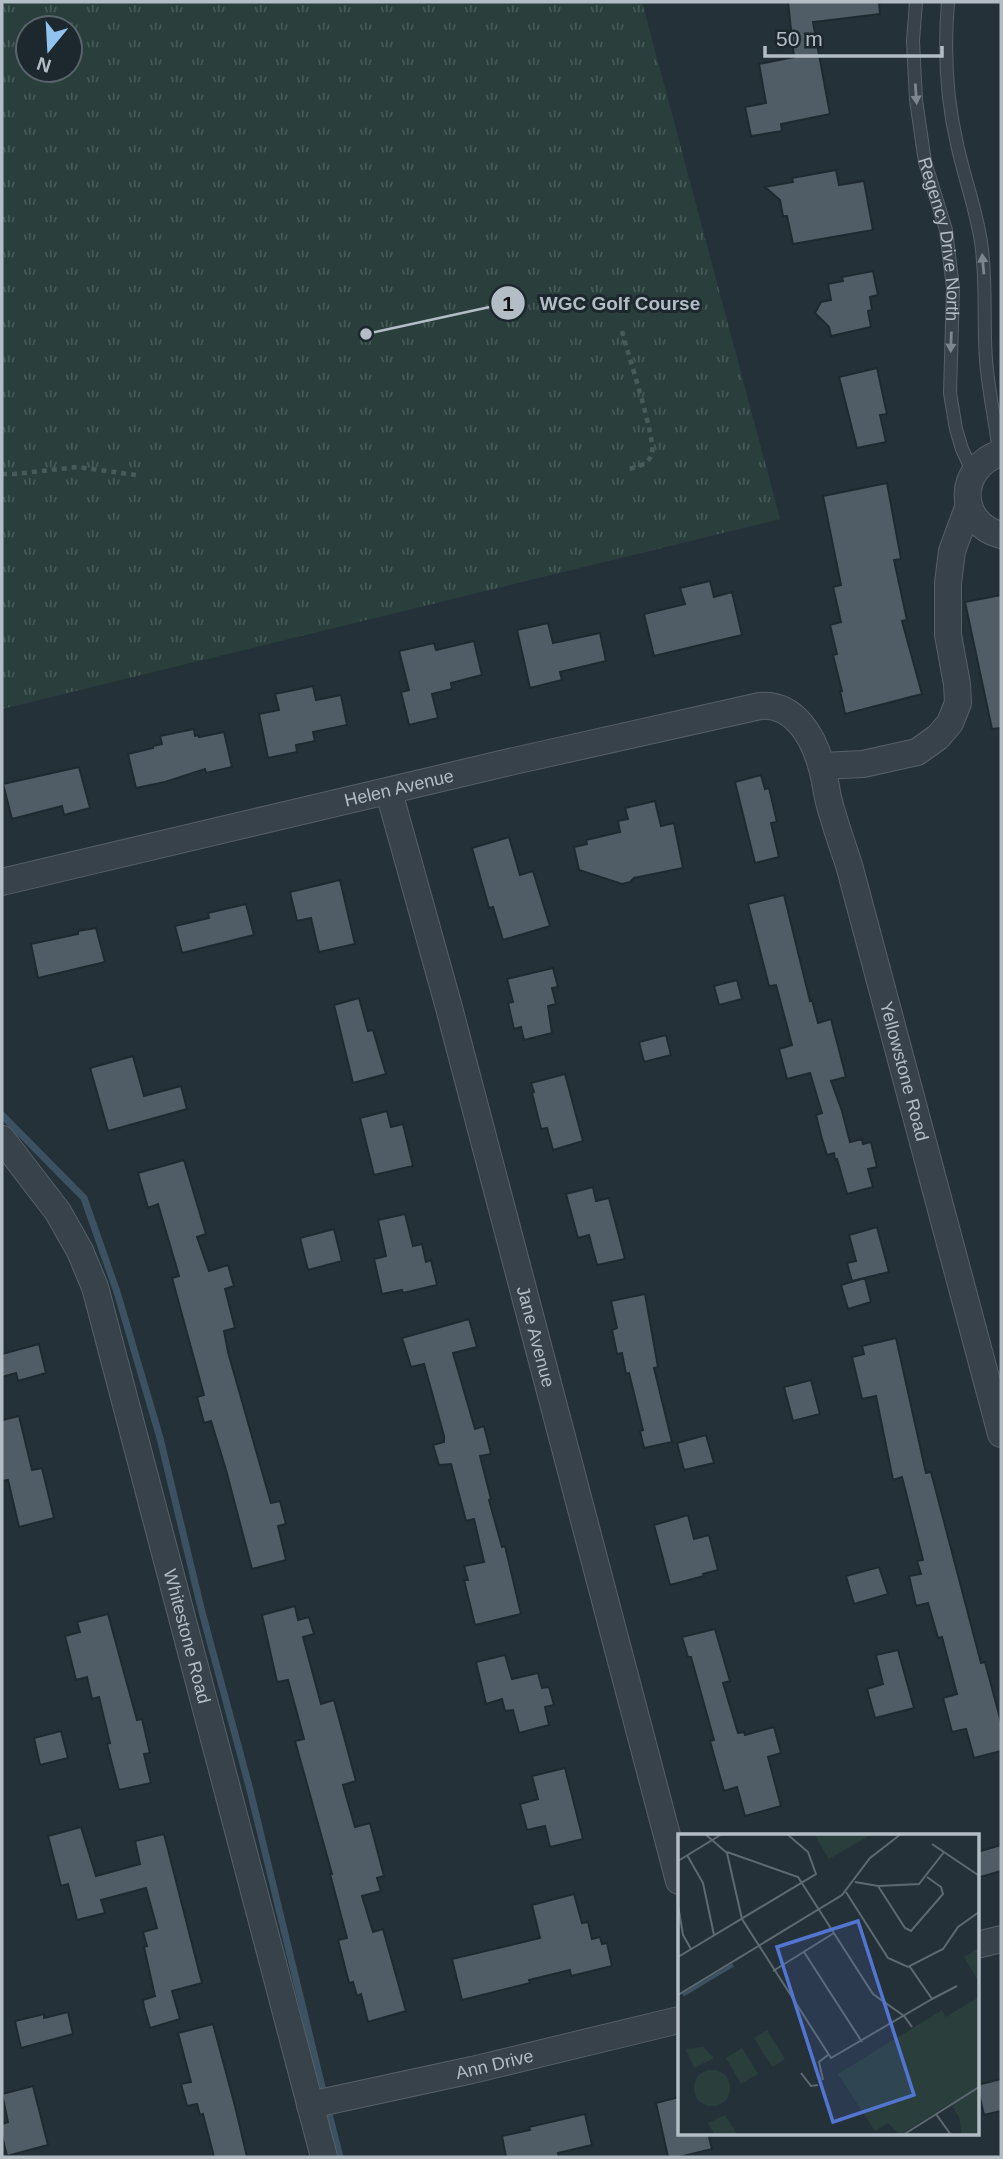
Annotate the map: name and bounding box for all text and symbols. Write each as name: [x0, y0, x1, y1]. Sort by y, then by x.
north arrow: [14, 14, 84, 84]
scale bar: [765, 14, 942, 58]
text: 50 m: [776, 27, 823, 50]
text: N: [34, 53, 54, 77]
one-way arrow: [911, 83, 922, 105]
street label: Regency Drive North: [914, 155, 963, 321]
one-way arrow: [977, 253, 988, 275]
callout: WGC Golf Course: [490, 283, 714, 323]
text: 1: [502, 292, 514, 315]
text: WGC Golf Course: [540, 293, 700, 314]
one-way arrow: [945, 331, 956, 353]
street label: Helen Avenue: [342, 766, 456, 811]
street label: Yellowstone Road: [876, 999, 932, 1143]
street label: Jane Avenue: [513, 1284, 558, 1389]
street label: Whitestone Road: [160, 1567, 214, 1706]
inset map: [678, 1834, 978, 2134]
street label: Ann Drive: [454, 2046, 535, 2083]

